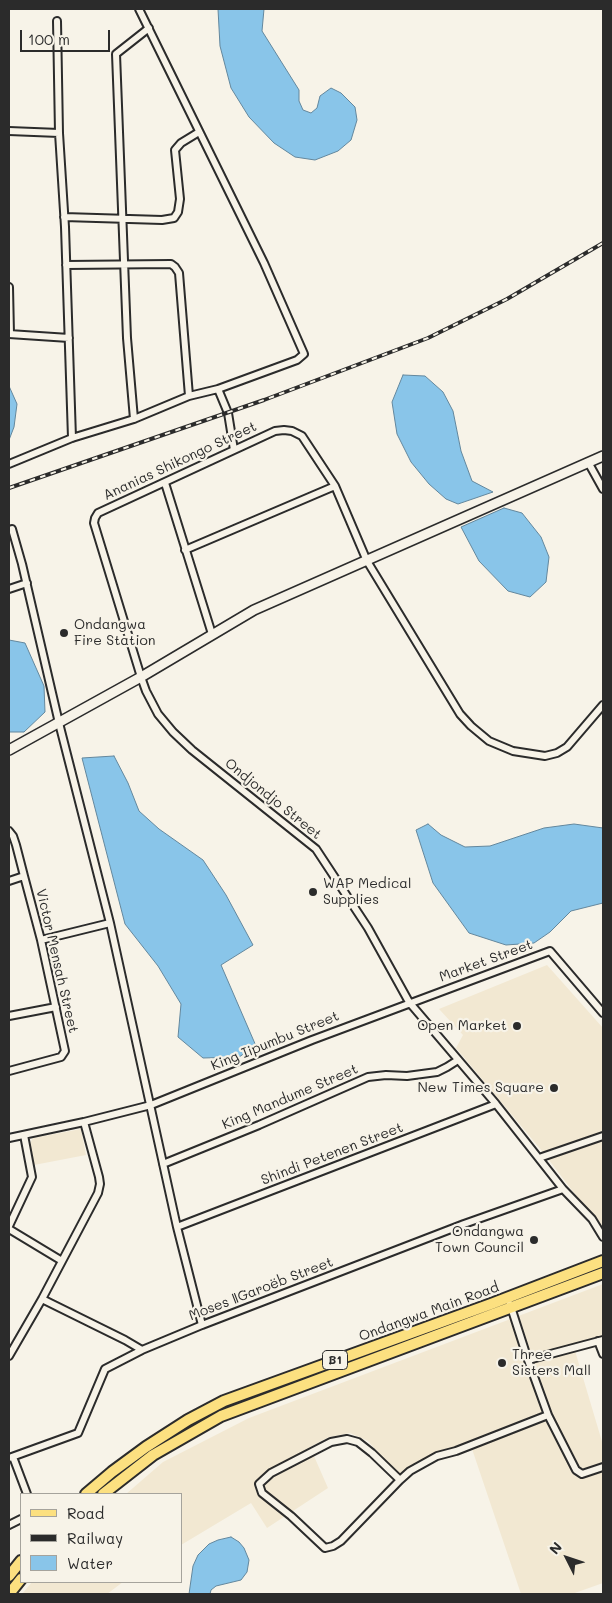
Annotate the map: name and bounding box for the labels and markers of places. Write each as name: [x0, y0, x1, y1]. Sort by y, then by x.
place label: Ondangwa Fire Station: [74, 617, 156, 650]
marker: Ondangwa Fire Station: [58, 627, 70, 639]
place label: WAP Medical Supplies: [323, 876, 411, 909]
marker: WAP Medical Supplies: [307, 886, 319, 898]
place label: Open Market: [417, 1018, 507, 1034]
marker: Open Market: [511, 1020, 523, 1032]
place label: New Times Square: [418, 1080, 544, 1096]
marker: New Times Square: [548, 1082, 560, 1094]
place label: Ondangwa Town Council: [435, 1224, 524, 1256]
marker: Ondangwa Town Council: [528, 1234, 540, 1246]
place label: Three Sisters Mall: [512, 1347, 591, 1380]
marker: Three Sisters Mall: [496, 1357, 508, 1369]

